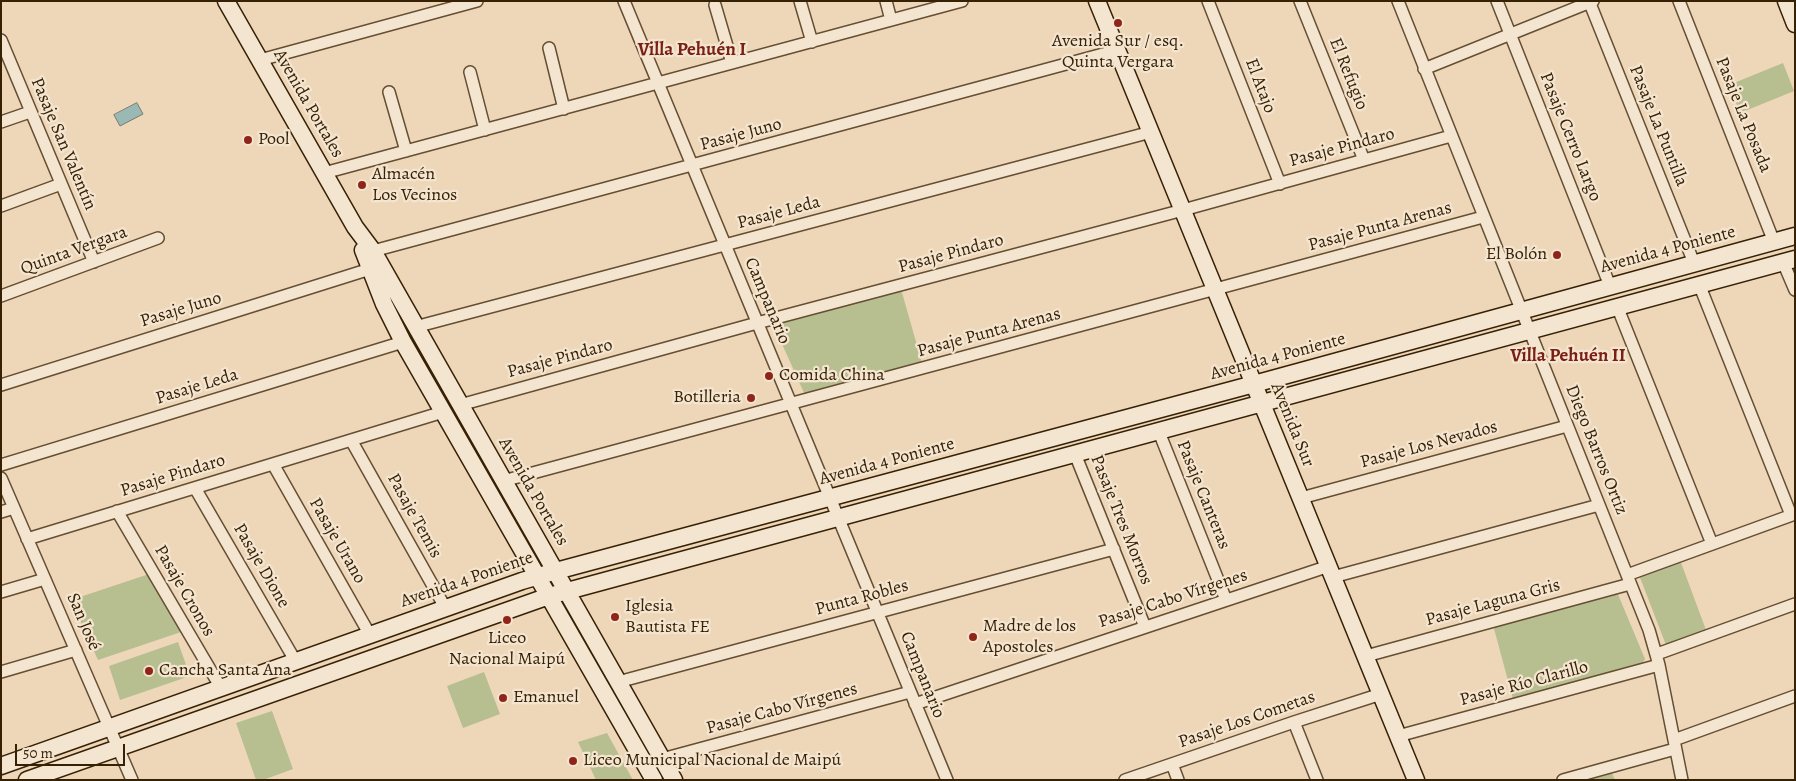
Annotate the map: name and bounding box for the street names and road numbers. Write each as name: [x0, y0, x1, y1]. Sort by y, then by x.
street label: El Refugio: [1324, 35, 1372, 113]
street label: Avenida Portales: [268, 46, 348, 162]
street label: Pasaje La Posada: [1710, 54, 1776, 176]
street label: El Atajo: [1240, 56, 1280, 116]
street label: Pasaje La Puntilla: [1624, 62, 1692, 190]
street label: Pasaje Cerro Largo: [1534, 69, 1606, 205]
street label: Pasaje San Valentín: [25, 75, 101, 213]
street label: Pasaje Juno: [698, 114, 784, 156]
street label: Pasaje Pindaro: [1287, 124, 1397, 172]
street label: Pasaje Leda: [735, 192, 823, 234]
street label: Pasaje Punta Arenas: [1306, 197, 1454, 257]
street label: Quinta Vergara: [18, 222, 130, 280]
street label: Avenida 4 Poniente: [1598, 222, 1738, 278]
street label: Pasaje Pindaro: [896, 230, 1006, 278]
street label: Campanario: [739, 255, 795, 347]
street label: Pasaje Juno: [138, 287, 224, 333]
street label: Pasaje Punta Arenas: [915, 303, 1063, 363]
street label: Avenida 4 Poniente: [1208, 329, 1348, 385]
street label: Pasaje Pindaro: [505, 335, 615, 383]
street label: Pasaje Leda: [153, 364, 241, 410]
street label: Avenida Sur: [1265, 380, 1319, 470]
street label: Diego Barros Ortiz: [1560, 382, 1632, 518]
street label: Pasaje Los Nevados: [1358, 416, 1500, 474]
street label: Avenida Portales: [493, 434, 573, 550]
street label: Avenida 4 Poniente: [817, 434, 957, 490]
street label: Pasaje Canteras: [1171, 437, 1235, 553]
street label: Pasaje Pindaro: [118, 450, 228, 502]
street label: Pasaje Tres Morros: [1085, 452, 1157, 588]
street label: Pasaje Temis: [382, 470, 446, 562]
street label: Pasaje Urano: [304, 494, 370, 588]
street label: Pasaje Dione: [228, 520, 294, 612]
street label: Pasaje Cronos: [149, 541, 219, 641]
street label: Avenida 4 Poniente: [398, 547, 536, 613]
street label: Pasaje Cabo Vírgenes: [1096, 565, 1250, 633]
street label: Punta Robles: [813, 575, 911, 621]
street label: Pasaje Laguna Gris: [1423, 575, 1563, 631]
street label: San José: [61, 590, 105, 654]
street label: Campanario: [895, 628, 949, 722]
street label: Pasaje Río Clarillo: [1458, 657, 1590, 711]
street label: Pasaje Cabo Vírgenes: [704, 678, 860, 740]
street label: Pasaje Los Cometas: [1176, 686, 1318, 754]

